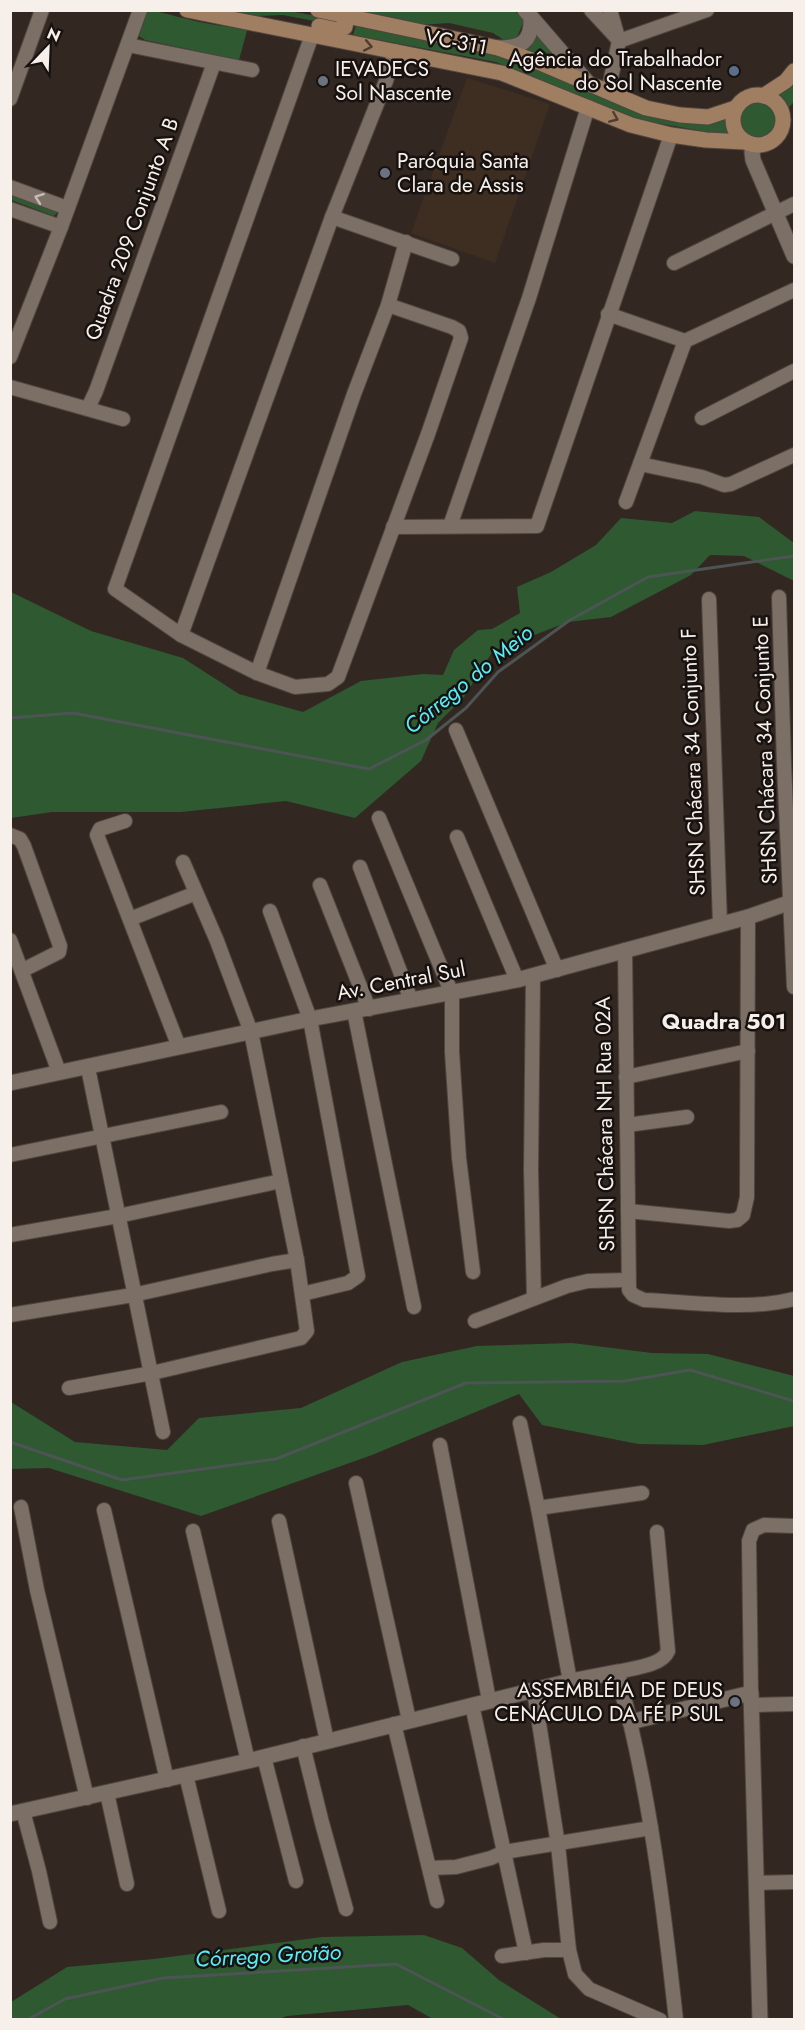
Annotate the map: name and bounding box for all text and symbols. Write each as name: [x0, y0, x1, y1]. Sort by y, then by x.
north arrow: [18, 18, 78, 78]
street label: VC-311: [422, 21, 490, 63]
text: N: [43, 22, 64, 48]
one-way arrow: [363, 39, 373, 52]
place label: Agência do Trabalhador do Sol Nascente: [509, 44, 723, 98]
place label: IEVADECS Sol Nascente: [335, 54, 452, 108]
marker: Agência do Trabalhador do Sol Nascente: [727, 64, 741, 78]
marker: IEVADECS Sol Nascente: [316, 74, 330, 88]
one-way arrow: [608, 111, 619, 123]
street label: Quadra 209 Conjunto A B: [78, 113, 186, 345]
place label: Paróquia Santa Clara de Assis: [397, 146, 529, 200]
marker: Paróquia Santa Clara de Assis: [378, 166, 392, 180]
one-way arrow: [34, 192, 45, 205]
street label: SHSN Chácara 34 Conjunto E: [745, 615, 785, 885]
water label: Córrego do Meio: [397, 617, 540, 741]
street label: SHSN Chácara 34 Conjunto F: [673, 628, 713, 896]
street label: Av. Central Sul: [334, 954, 468, 1008]
street label: SHSN Chácara NH Rua 02A: [588, 996, 622, 1252]
district label: Quadra 501: [662, 1005, 786, 1037]
place label: ASSEMBLÉIA DE DEUS CENÁCULO DA FÉ P SUL: [494, 1675, 724, 1729]
marker: ASSEMBLÉIA DE DEUS CENÁCULO DA FÉ P SUL: [728, 1695, 742, 1709]
water label: Córrego Grotão: [194, 1935, 342, 1975]

